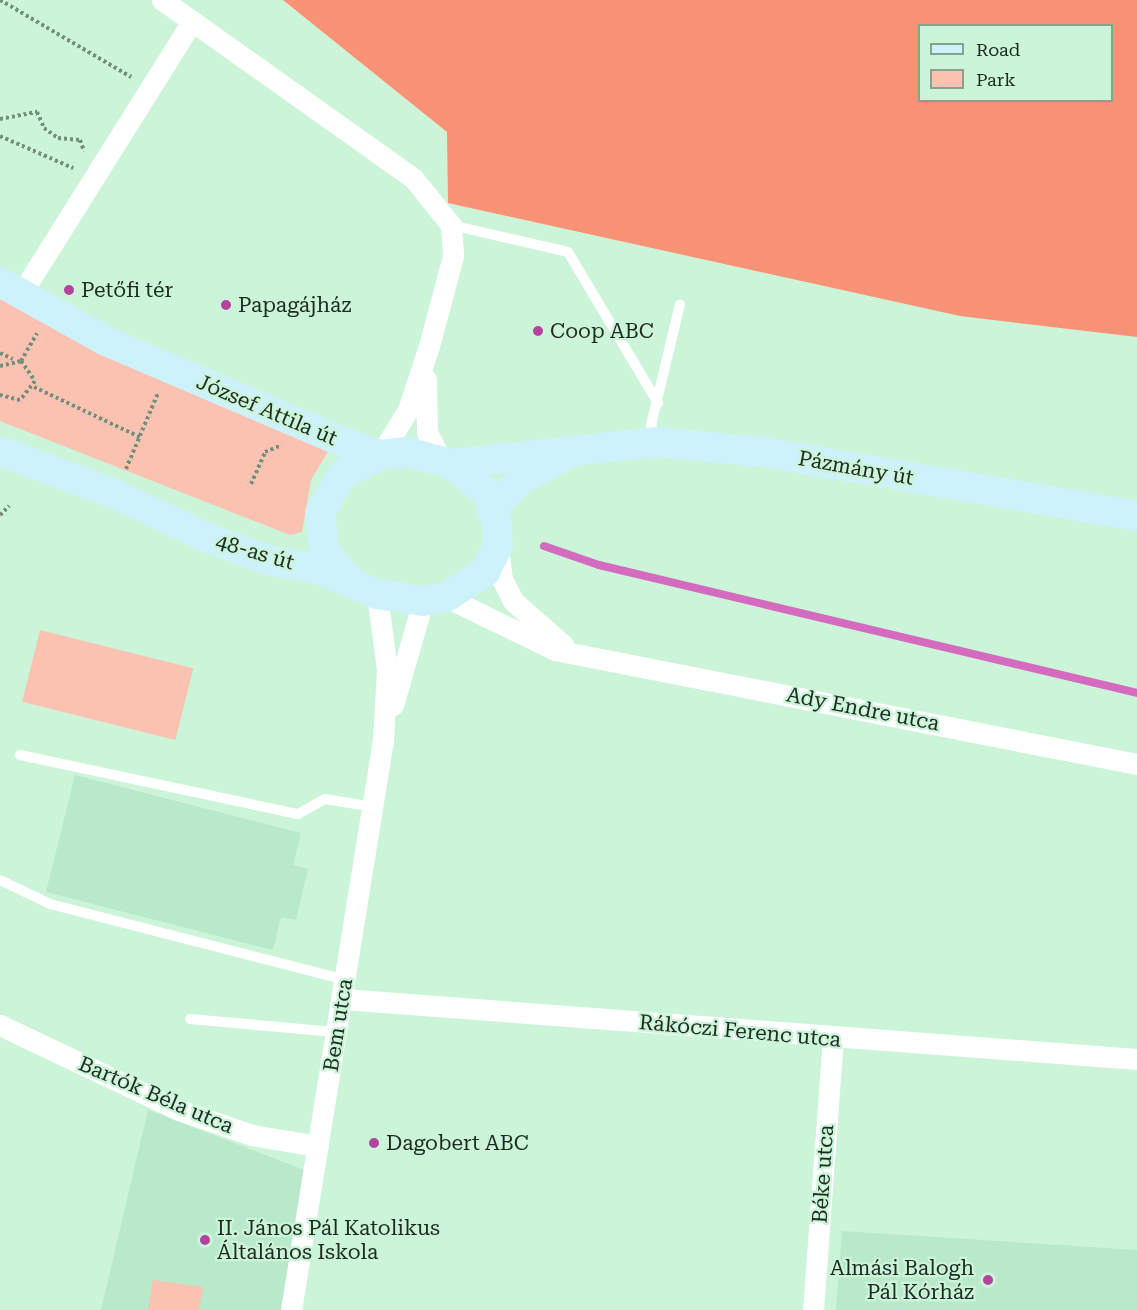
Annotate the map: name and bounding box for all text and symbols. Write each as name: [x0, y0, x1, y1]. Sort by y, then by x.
legend: [918, 24, 1113, 102]
text: Road: [976, 39, 1020, 60]
text: Park: [976, 69, 1016, 90]
place label: Petőfi tér: [81, 277, 173, 303]
marker: Petőfi tér: [62, 283, 76, 297]
place label: Papagájház: [238, 292, 351, 318]
marker: Papagájház: [219, 298, 233, 312]
place label: Coop ABC: [550, 318, 654, 344]
marker: Coop ABC: [531, 324, 545, 338]
street label: József Attila út: [193, 369, 341, 451]
street label: Pázmány út: [796, 445, 916, 491]
street label: 48-as út: [213, 529, 297, 575]
street label: Ady Endre utca: [784, 682, 942, 736]
street label: Bem utca: [318, 977, 358, 1073]
street label: Rákóczi Ferenc utca: [638, 1010, 842, 1052]
street label: Bartók Béla utca: [75, 1051, 237, 1139]
street label: Béke utca: [807, 1124, 839, 1224]
place label: Dagobert ABC: [386, 1130, 529, 1156]
marker: Dagobert ABC: [367, 1136, 381, 1150]
place label: II. János Pál Katolikus Általános Iskola: [217, 1215, 440, 1265]
marker: II. János Pál Katolikus Általános Iskola: [198, 1233, 212, 1247]
place label: Almási Balogh Pál Kórház: [830, 1255, 974, 1305]
marker: Almási Balogh Pál Kórház: [979, 1271, 997, 1289]

